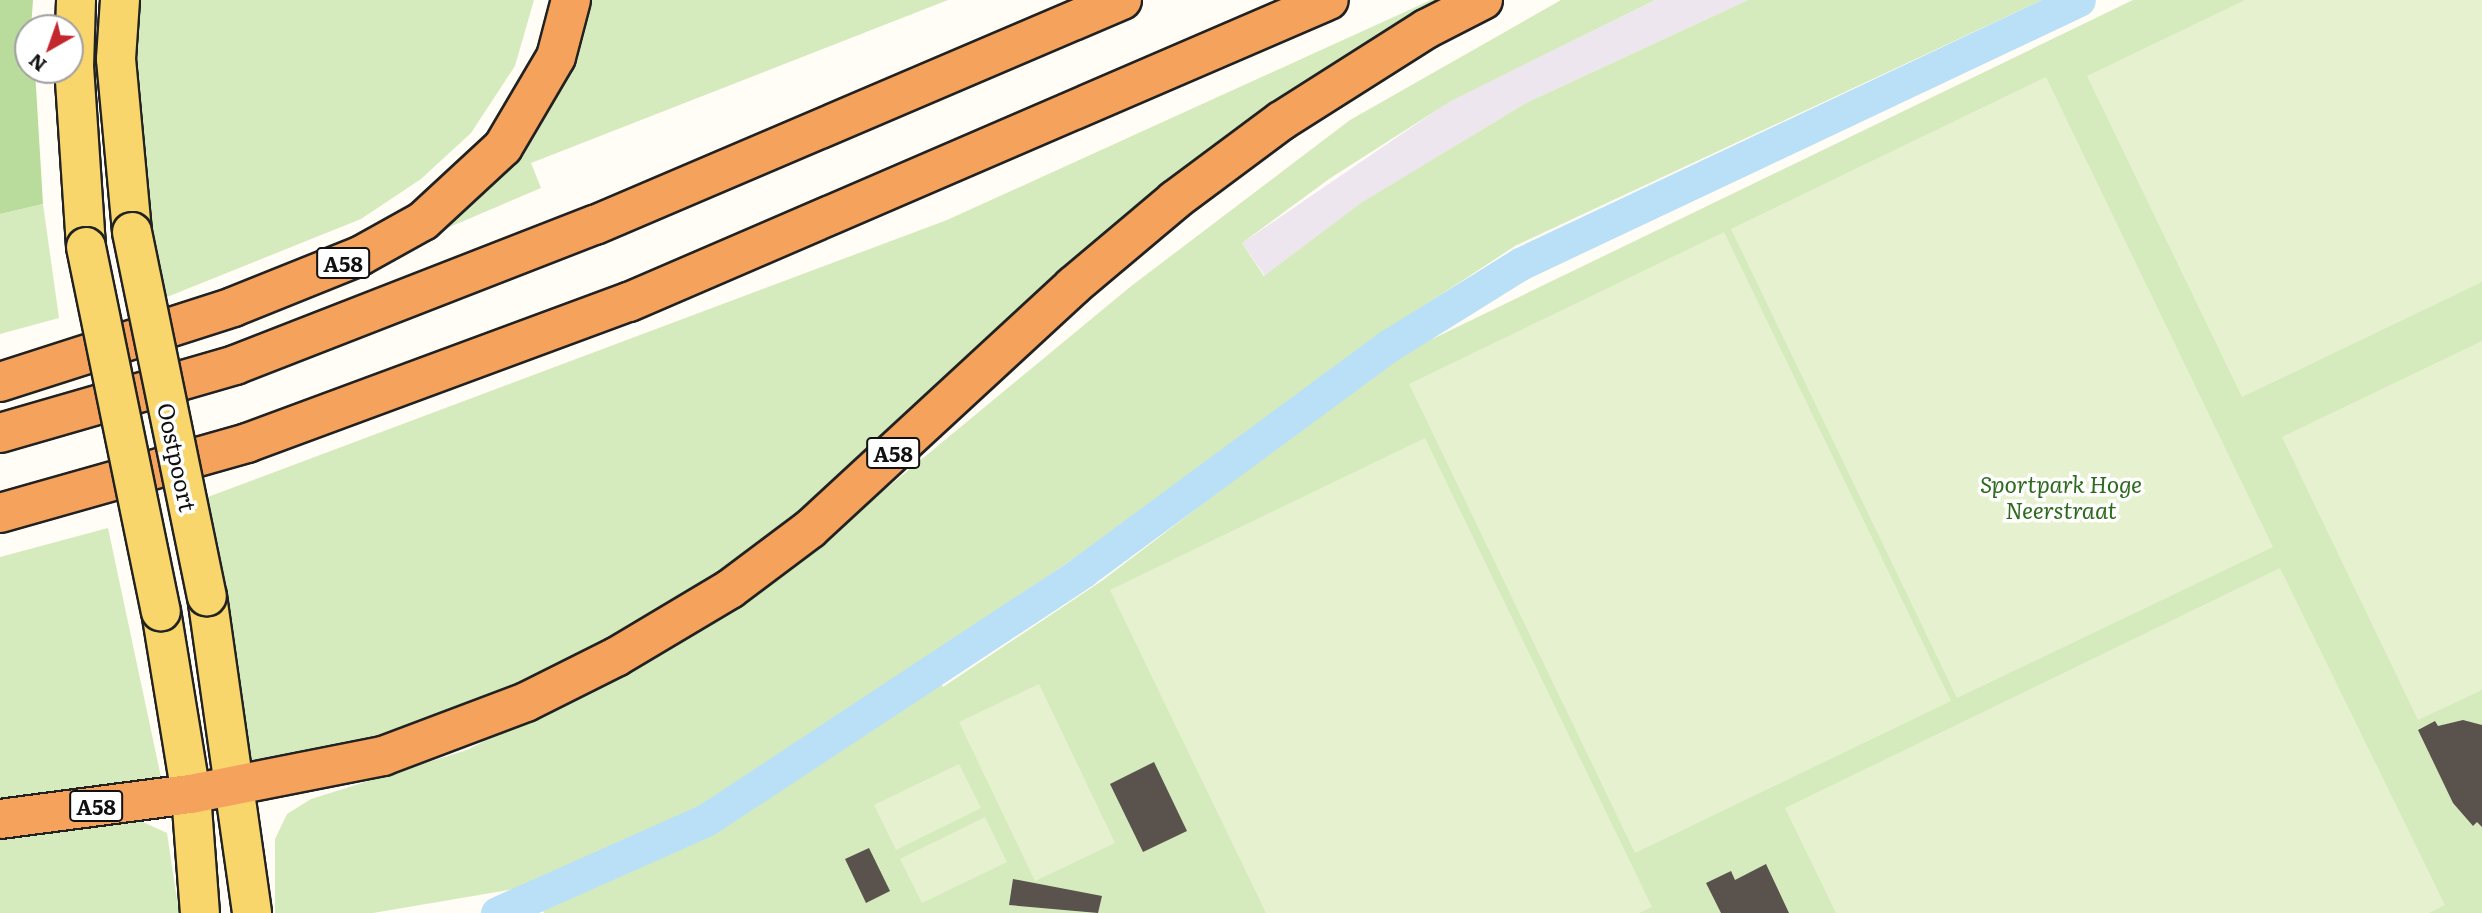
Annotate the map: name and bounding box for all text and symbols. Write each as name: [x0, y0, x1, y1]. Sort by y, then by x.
north arrow: [14, 14, 84, 84]
text: N: [22, 48, 52, 79]
road number: A58: [315, 246, 371, 280]
street label: Oostpoort: [153, 400, 203, 514]
road number: A58: [865, 435, 921, 470]
park label: Sportpark Hoge Neerstraat: [1980, 469, 2142, 523]
road number: A58: [68, 788, 124, 824]

